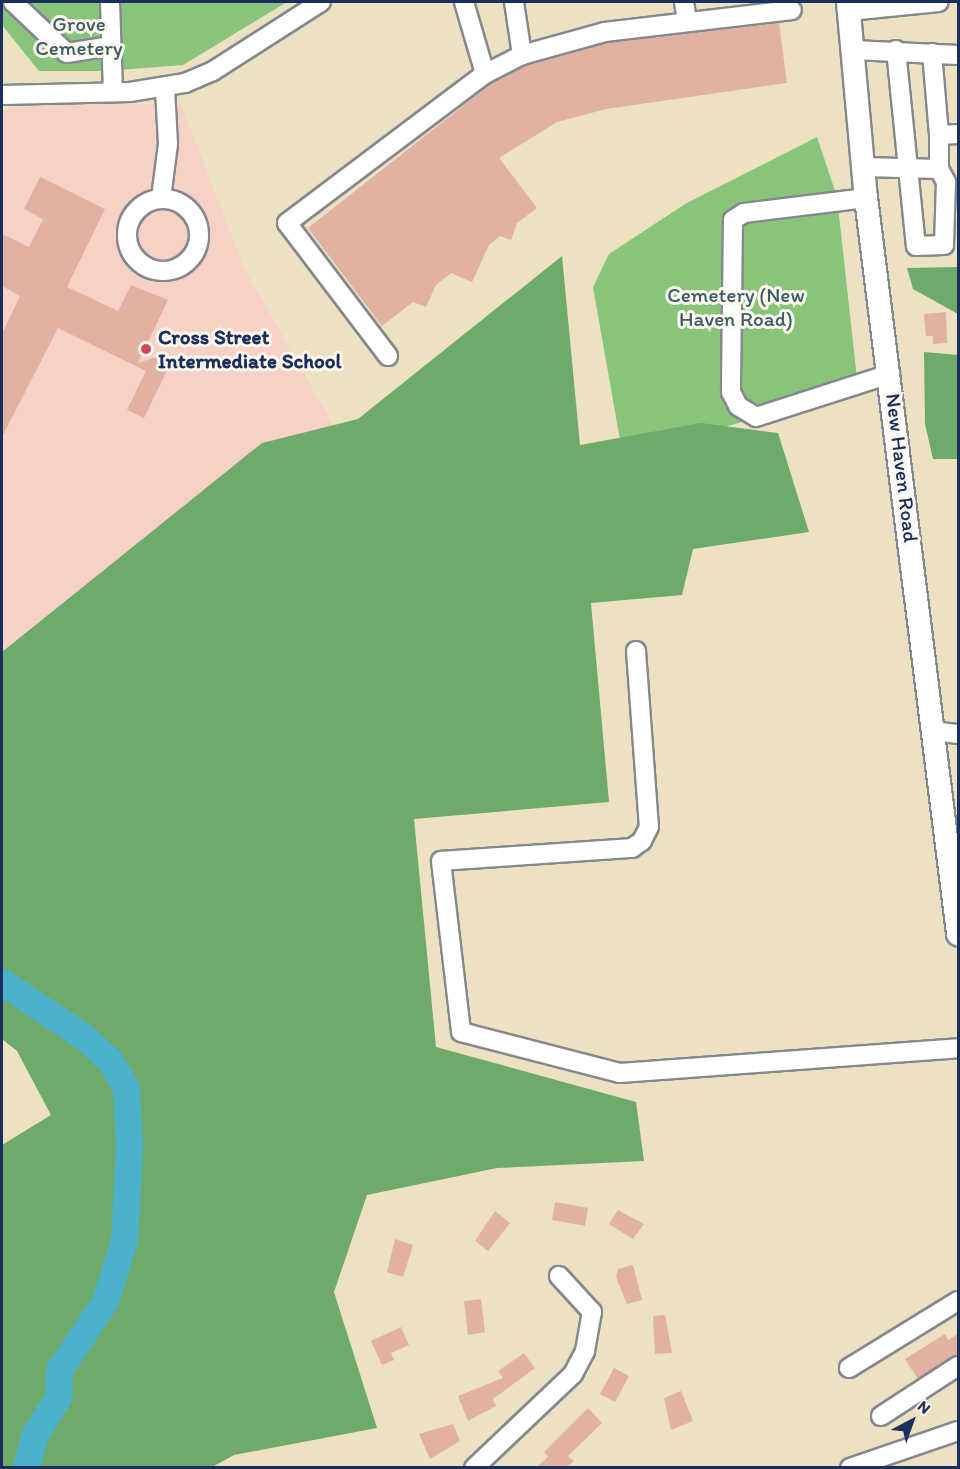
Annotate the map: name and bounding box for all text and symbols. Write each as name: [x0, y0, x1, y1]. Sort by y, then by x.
park label: Grove Cemetery: [35, 11, 123, 61]
park label: Cemetery (New Haven Road): [667, 282, 805, 332]
place label: Cross Street Intermediate School: [158, 324, 341, 374]
marker: Cross Street Intermediate School: [139, 342, 153, 356]
street label: New Haven Road: [880, 392, 924, 544]
north arrow: [882, 1391, 942, 1451]
text: N: [914, 1396, 934, 1418]

